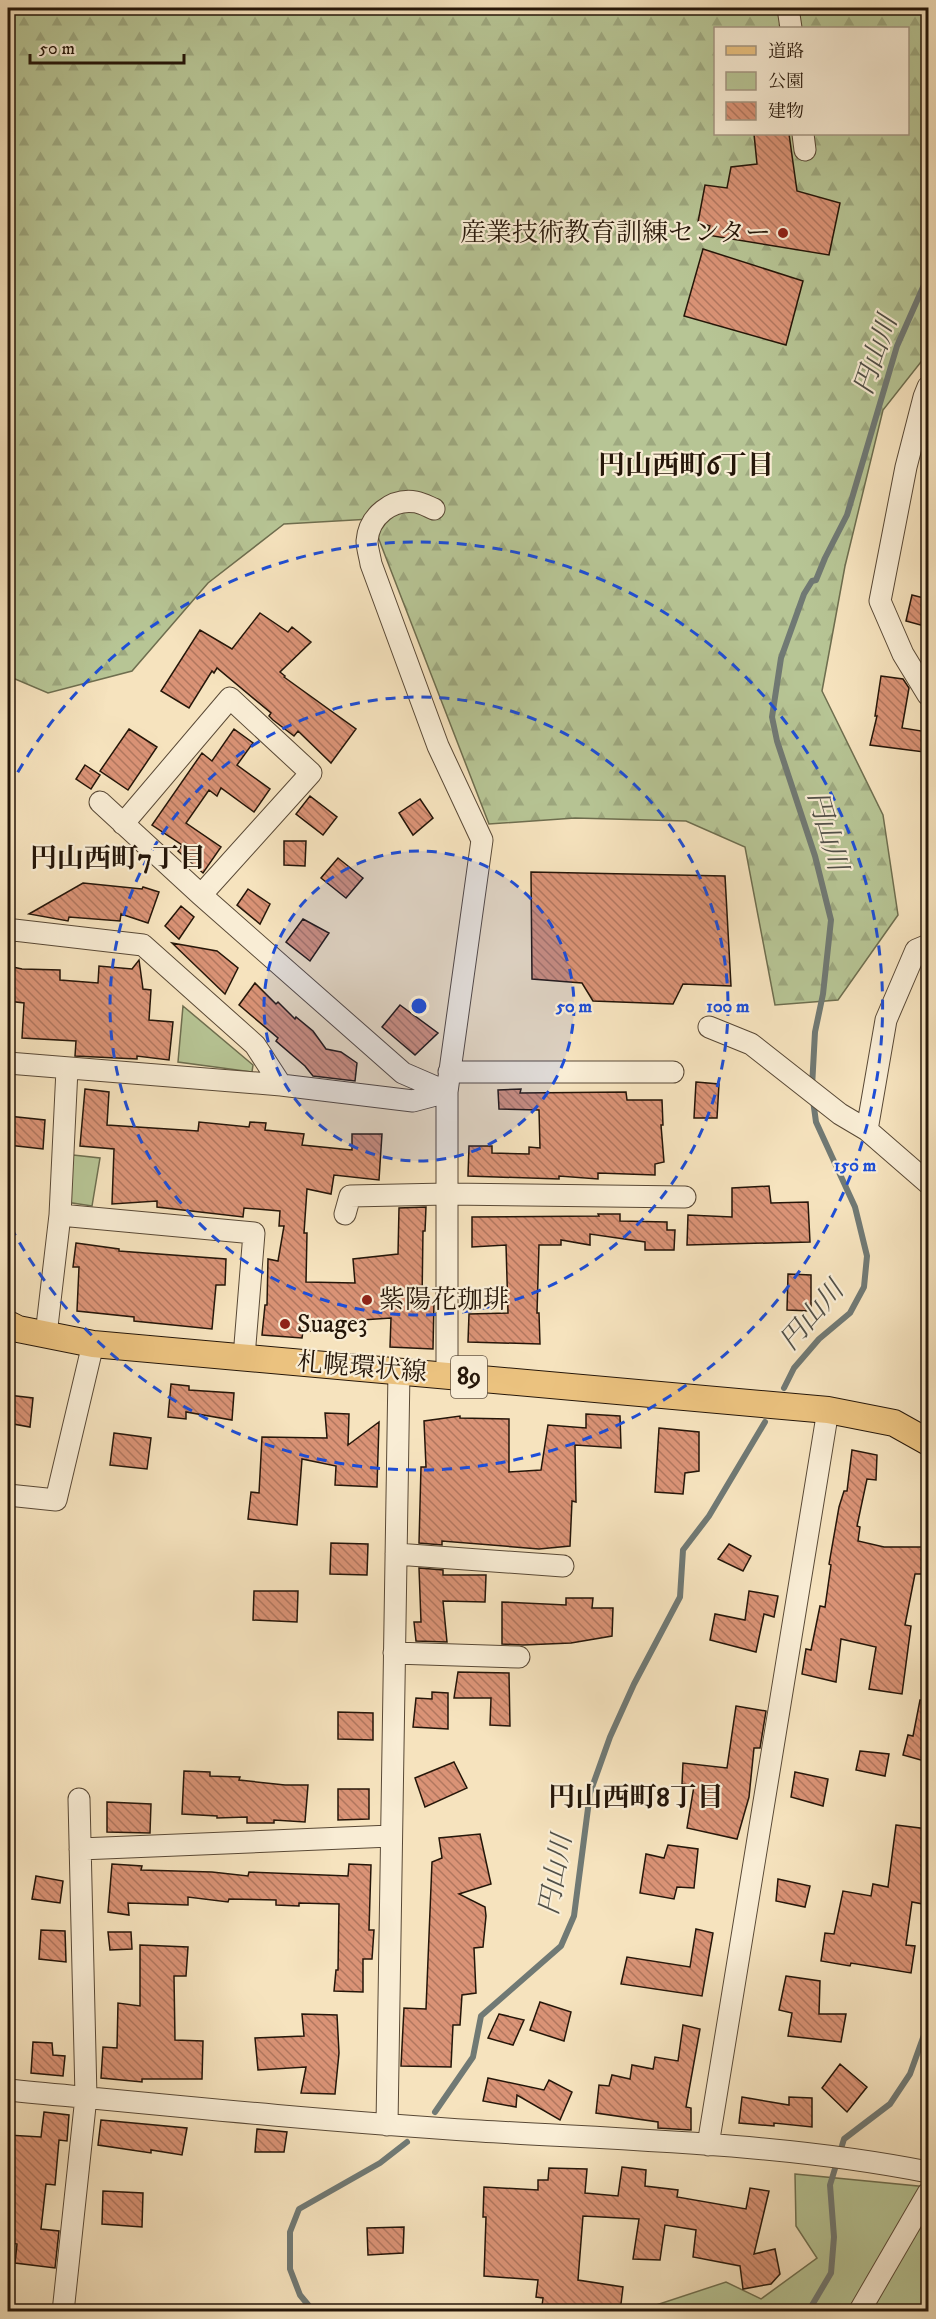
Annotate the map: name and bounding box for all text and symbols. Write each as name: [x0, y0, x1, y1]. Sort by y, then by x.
scale bar: [30, 27, 184, 65]
legend: [714, 27, 909, 135]
text: 50 m: [39, 38, 75, 60]
text: 道路: [768, 41, 804, 63]
text: 公園: [768, 71, 804, 93]
text: 建物: [768, 101, 804, 123]
place label: 産業技術教育訓練センター: [460, 217, 771, 250]
marker: 産業技術教育訓練センター: [776, 226, 790, 240]
water label: 円山川: [847, 308, 906, 399]
district label: 円山西町6丁目: [598, 449, 774, 483]
water label: 円山川: [799, 787, 855, 878]
district label: 円山西町7丁目: [30, 842, 206, 876]
centre of rings: [409, 996, 429, 1016]
text: 50 m: [555, 996, 592, 1018]
text: 100 m: [706, 996, 750, 1018]
text: 150 m: [834, 1155, 877, 1177]
water label: 円山川: [773, 1272, 853, 1358]
place label: 紫陽花珈琲: [379, 1284, 509, 1317]
marker: 紫陽花珈琲: [360, 1293, 374, 1307]
place label: Suage3: [297, 1308, 367, 1341]
marker: Suage3: [278, 1317, 292, 1331]
street label: 札幌環状線: [296, 1346, 428, 1390]
road number: 89: [451, 1356, 487, 1398]
district label: 円山西町8丁目: [548, 1781, 724, 1815]
water label: 円山川: [532, 1829, 580, 1918]

